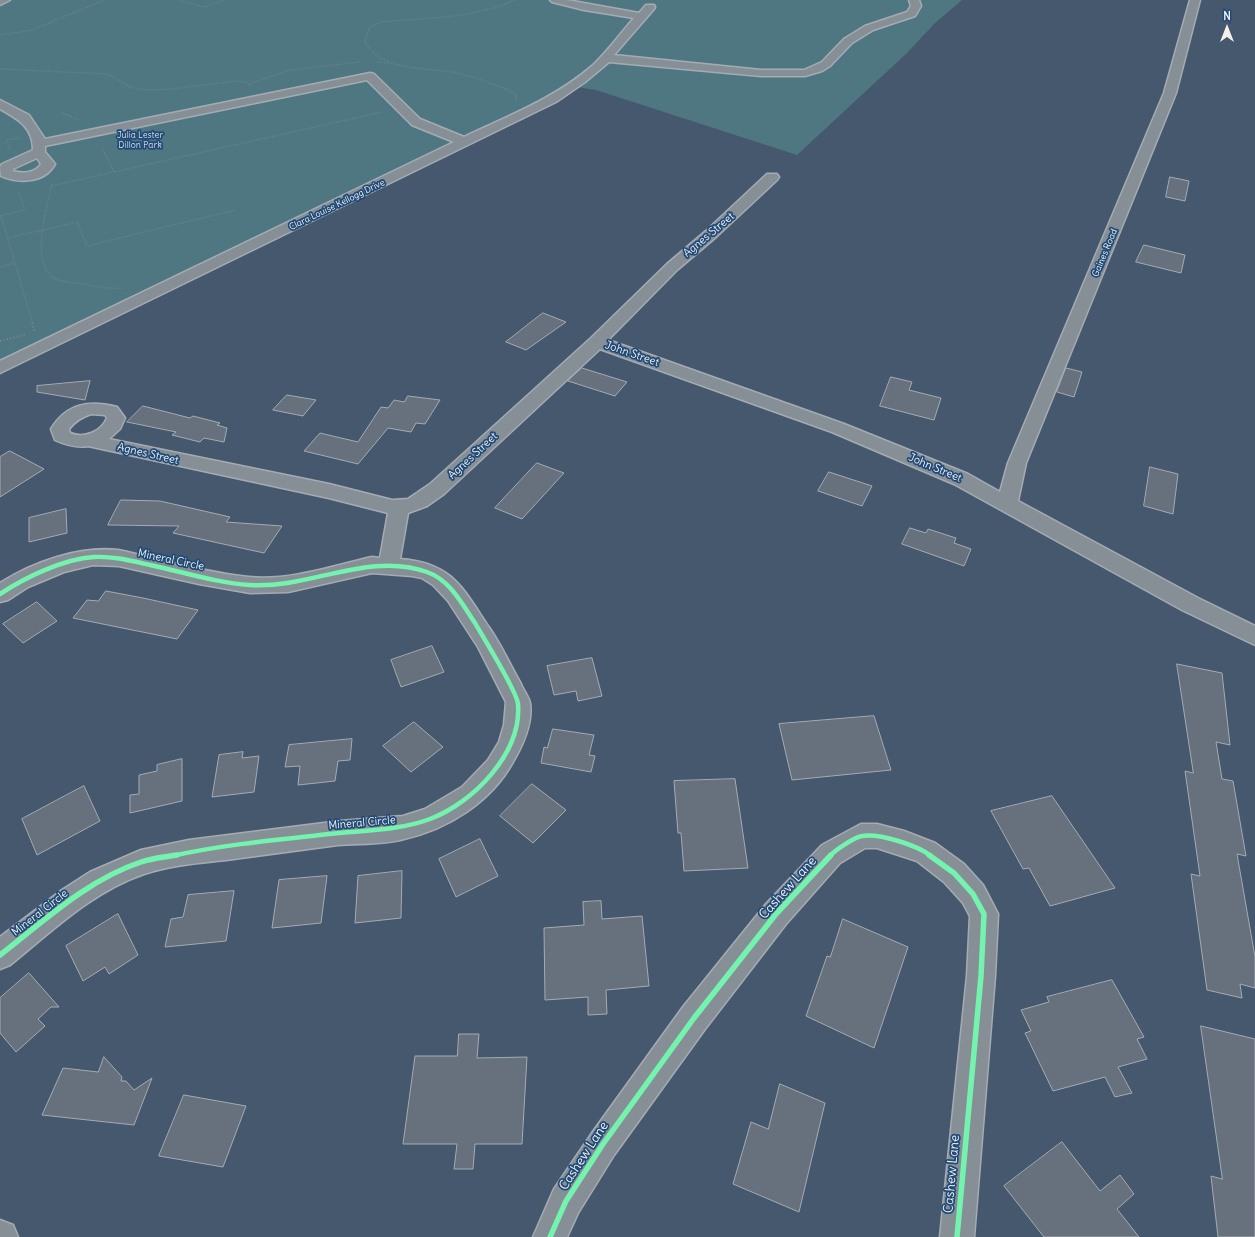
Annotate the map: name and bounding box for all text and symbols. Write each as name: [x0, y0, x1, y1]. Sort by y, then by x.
north arrow: [1207, 8, 1247, 48]
text: N: [1223, 9, 1231, 23]
park label: Julia Lester Dillon Park: [117, 130, 163, 151]
street label: Clara Louise Kellogg Drive: [287, 177, 387, 233]
street label: Agnes Street: [681, 210, 737, 260]
street label: Gaines Road: [1090, 227, 1120, 279]
street label: John Street: [603, 339, 661, 369]
street label: Agnes Street: [446, 430, 500, 482]
street label: Agnes Street: [116, 441, 180, 467]
street label: John Street: [906, 451, 964, 485]
street label: Mineral Circle: [137, 547, 205, 573]
street label: Mineral Circle: [328, 813, 396, 833]
street label: Cashew Lane: [756, 854, 820, 922]
street label: Mineral Circle: [9, 887, 71, 939]
street label: Cashew Lane: [556, 1119, 612, 1193]
street label: Cashew Lane: [941, 1134, 963, 1214]

